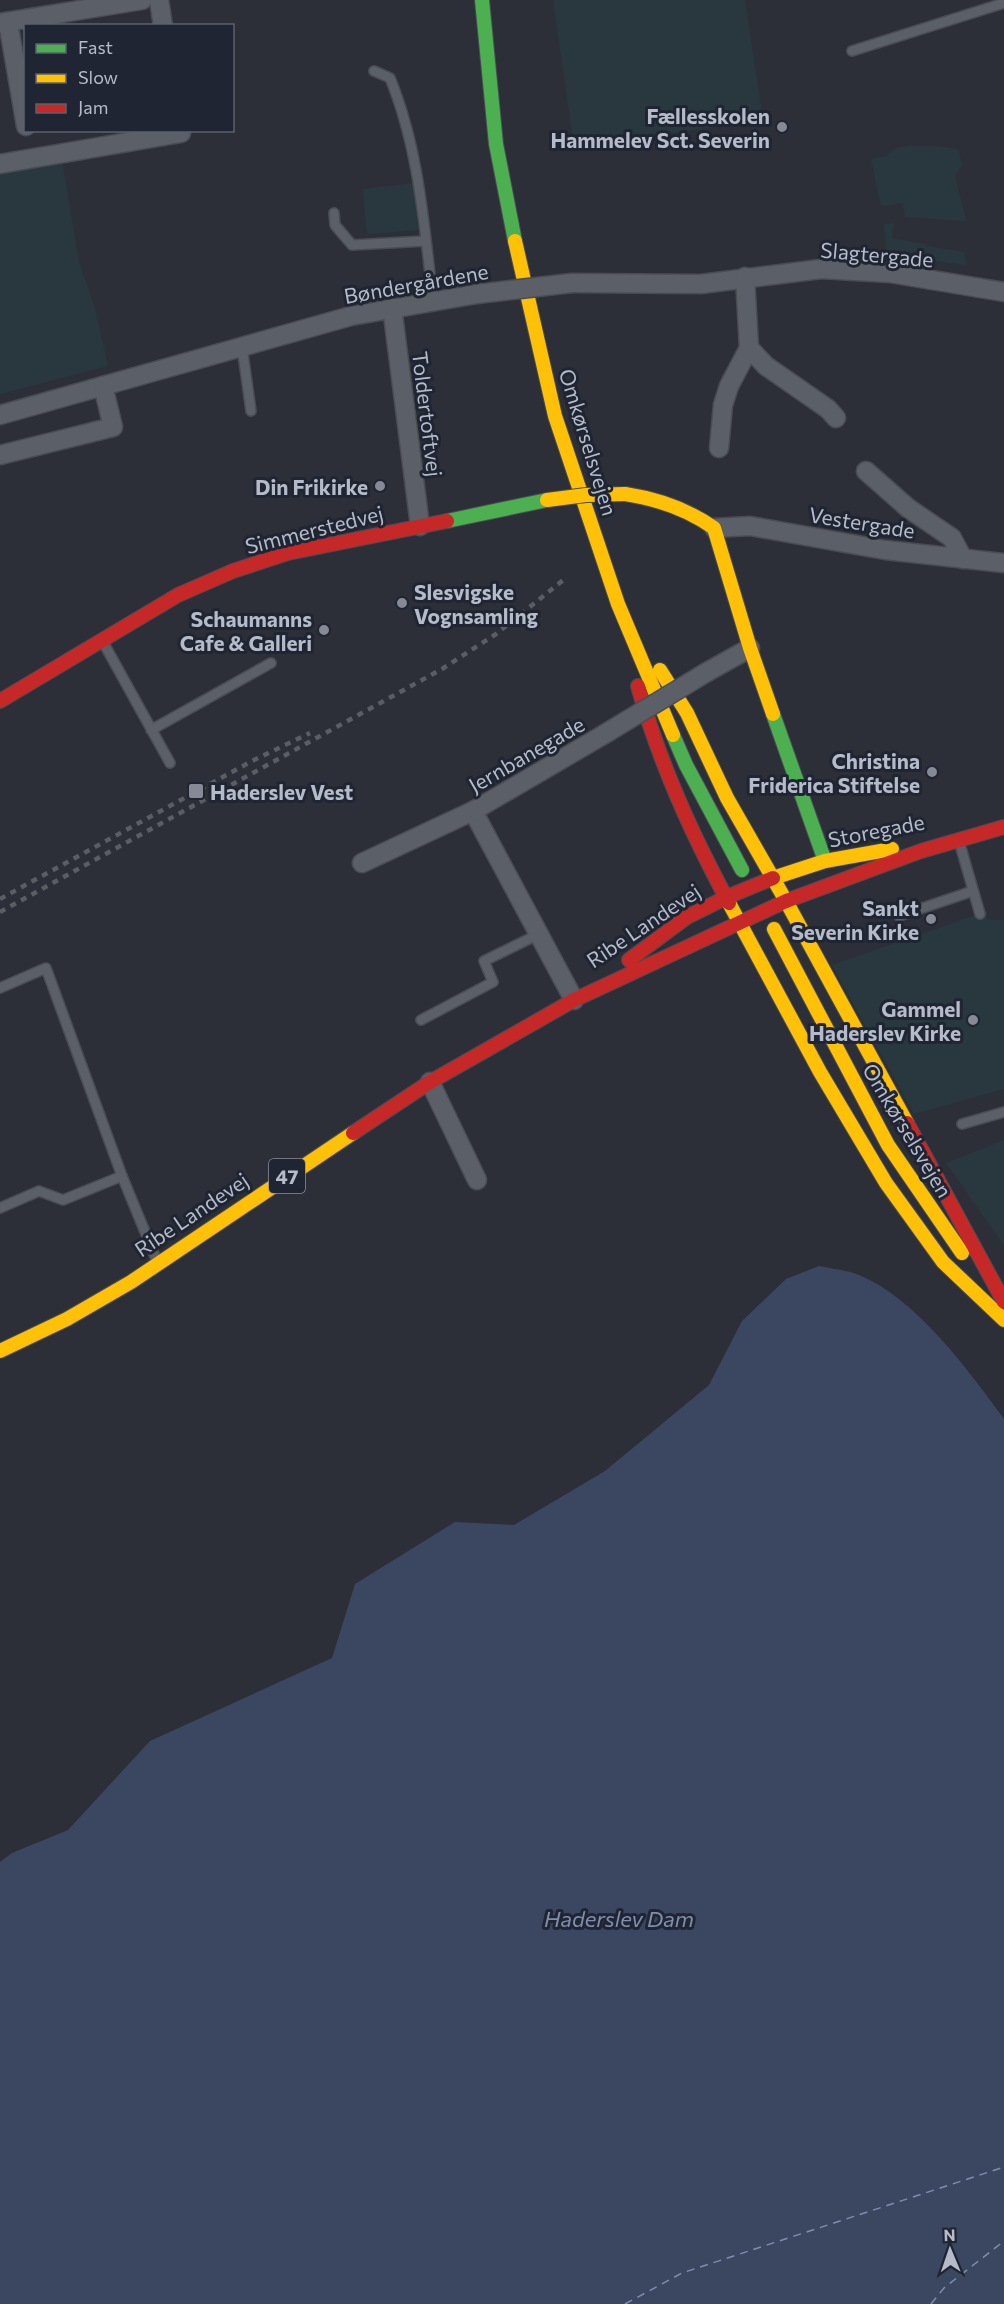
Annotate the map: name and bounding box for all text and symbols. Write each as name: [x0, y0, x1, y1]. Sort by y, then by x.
legend: [24, 24, 234, 132]
text: Fast: [78, 36, 113, 58]
text: Slow: [78, 66, 118, 88]
text: Jam: [78, 96, 108, 118]
place label: Fællesskolen Hammelev Sct. Severin: [550, 103, 770, 152]
marker: Fællesskolen Hammelev Sct. Severin: [775, 120, 789, 134]
street label: Slagtergade: [819, 237, 935, 271]
street label: Bøndergårdene: [342, 258, 490, 308]
street label: Toldertoftvej: [408, 350, 448, 478]
street label: Omkørselsvejen: [555, 366, 623, 518]
place label: Din Frikirke: [255, 474, 368, 499]
marker: Din Frikirke: [373, 479, 387, 493]
street label: Simmerstedvej: [242, 500, 386, 558]
street label: Vestergade: [807, 501, 917, 543]
place label: Slesvigske Vognsamling: [414, 579, 539, 628]
marker: Slesvigske Vognsamling: [395, 596, 409, 610]
place label: Schaumanns Cafe & Galleri: [180, 606, 312, 655]
marker: Schaumanns Cafe & Galleri: [317, 623, 331, 637]
street label: Jernbanegade: [464, 711, 588, 797]
place label: Christina Friderica Stiftelse: [748, 748, 920, 797]
marker: Christina Friderica Stiftelse: [925, 765, 939, 779]
place label: Haderslev Vest: [210, 779, 353, 804]
marker: Haderslev Vest: [187, 782, 205, 800]
street label: Storegade: [826, 808, 926, 852]
street label: Ribe Landevej: [581, 878, 705, 972]
place label: Sankt Severin Kirke: [791, 895, 919, 944]
marker: Sankt Severin Kirke: [924, 912, 938, 926]
place label: Gammel Haderslev Kirke: [809, 996, 961, 1045]
marker: Gammel Haderslev Kirke: [966, 1013, 980, 1027]
street label: Omkørselsvejen: [858, 1058, 958, 1202]
road number: 47: [269, 1159, 305, 1193]
street label: Ribe Landevej: [129, 1167, 253, 1261]
water label: Haderslev Dam: [544, 1905, 694, 1932]
north arrow: [920, 2220, 980, 2280]
text: N: [943, 2225, 956, 2244]

